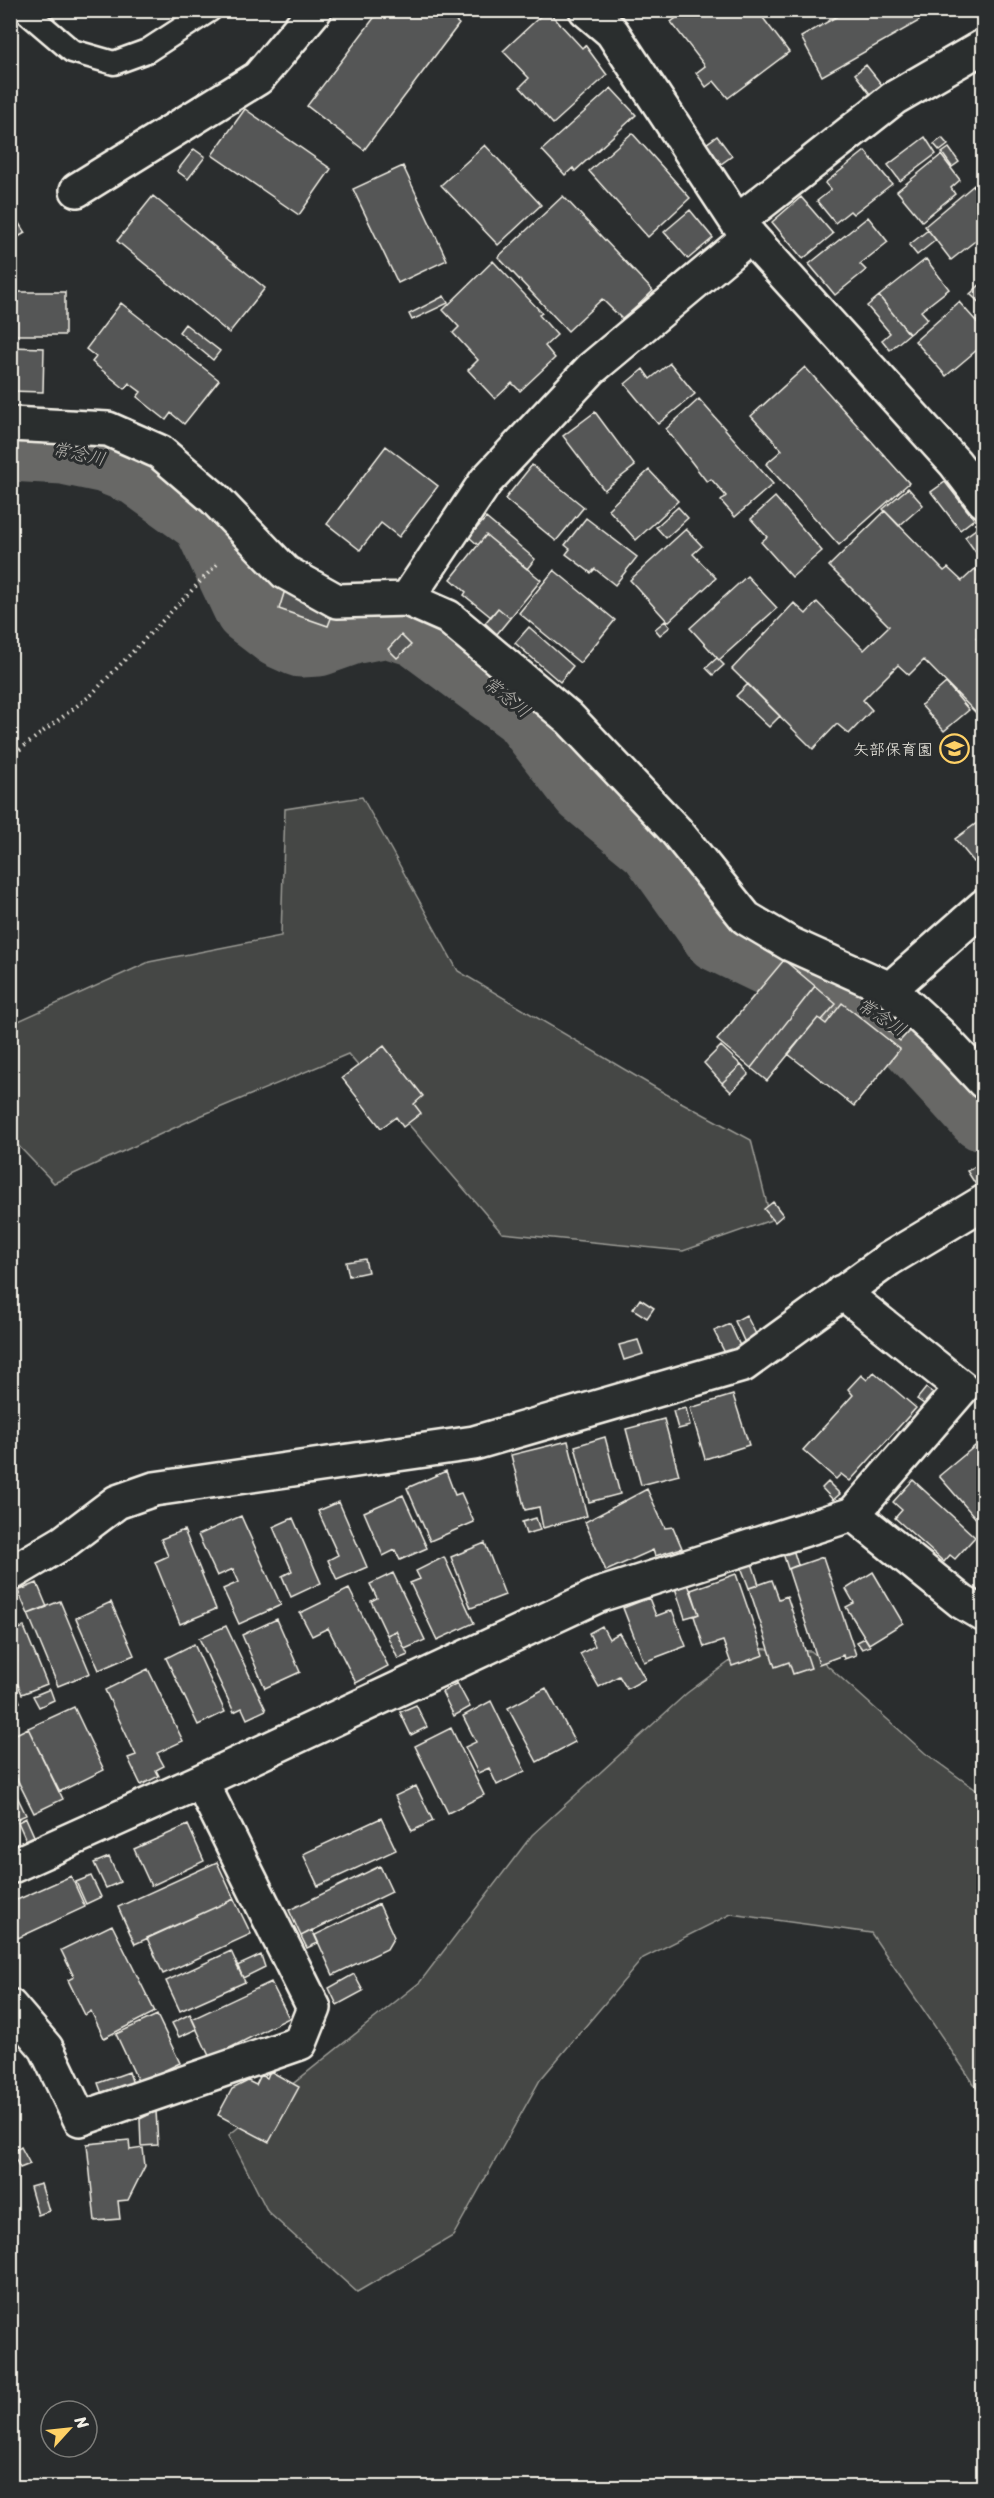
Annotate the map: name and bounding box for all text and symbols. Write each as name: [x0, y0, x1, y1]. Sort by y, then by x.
water label: 常念川: [49, 433, 109, 475]
water label: 常念川: [476, 668, 538, 726]
school or university icon: 矢部保育園: [938, 733, 970, 765]
place label: 矢部保育園: [853, 735, 933, 764]
water label: 常念川: [851, 989, 913, 1045]
north arrow: [39, 2399, 99, 2459]
text: N: [66, 2410, 98, 2435]

